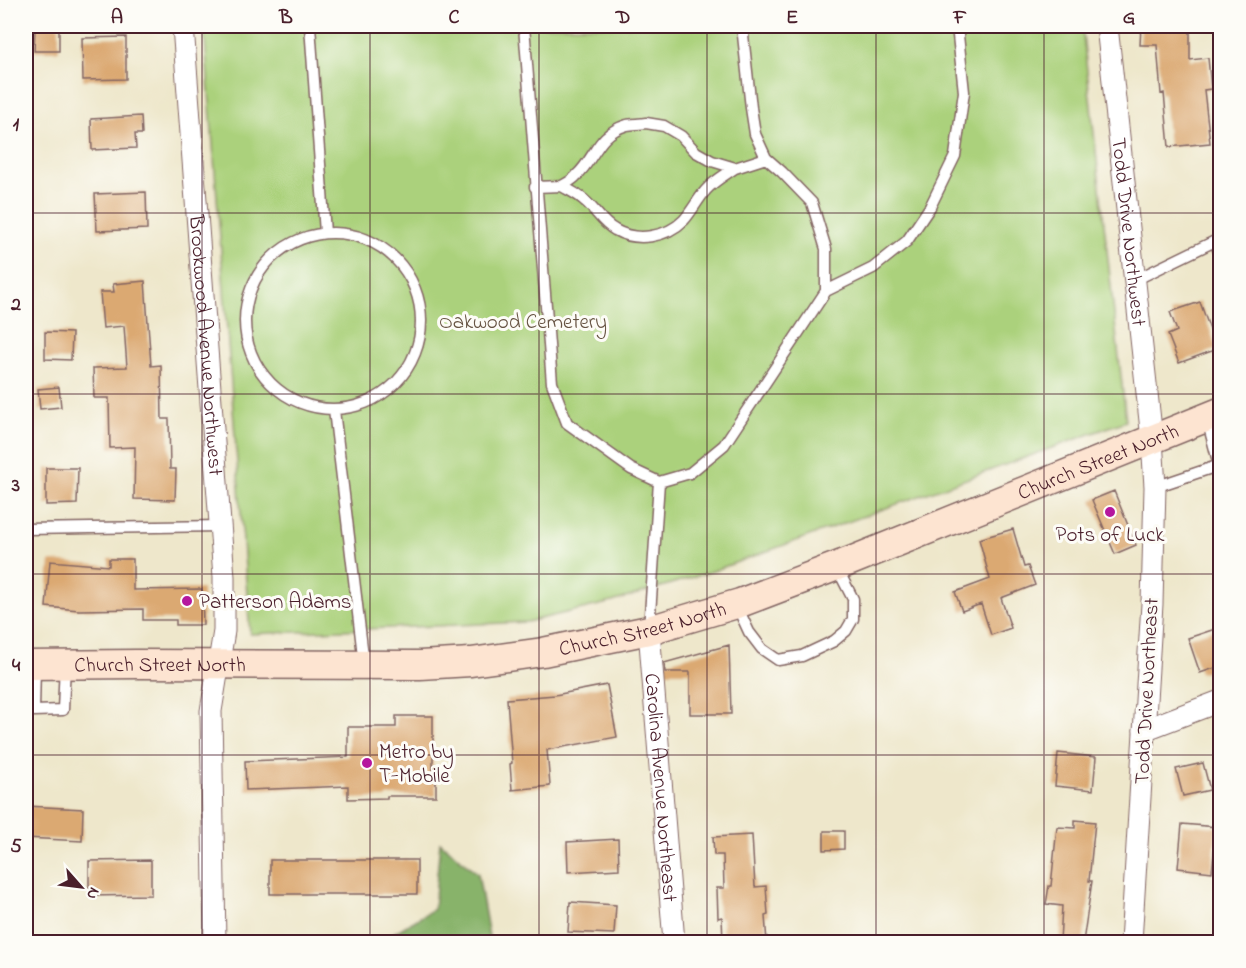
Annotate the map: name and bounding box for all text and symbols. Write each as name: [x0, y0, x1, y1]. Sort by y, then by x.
text: A: [111, 4, 123, 33]
text: B: [278, 4, 293, 33]
text: C: [449, 4, 460, 33]
text: D: [615, 4, 630, 33]
text: E: [786, 4, 798, 33]
text: F: [953, 4, 967, 33]
text: G: [1123, 4, 1136, 33]
text: 1: [13, 111, 20, 140]
street label: Todd Drive Northwest: [1102, 136, 1153, 328]
street label: Brookwood Avenue Northwest: [180, 213, 229, 477]
text: 2: [10, 291, 21, 320]
park label: Oakwood Cemetery: [439, 308, 607, 340]
street label: Church Street North: [1014, 417, 1184, 509]
text: 3: [11, 472, 20, 501]
marker: Pots of Luck: [1103, 505, 1117, 519]
place label: Pots of Luck: [1056, 521, 1165, 551]
place label: Patterson Adams: [199, 588, 352, 618]
marker: Patterson Adams: [180, 594, 194, 608]
street label: Church Street North: [557, 595, 730, 665]
street label: Todd Drive Northeast: [1128, 597, 1168, 785]
street label: Church Street North: [74, 651, 246, 682]
text: 4: [12, 652, 21, 681]
street label: Carolina Avenue Northeast: [636, 672, 684, 903]
place label: Metro by T-Mobile: [379, 738, 454, 792]
marker: Metro by T-Mobile: [360, 756, 374, 770]
text: 5: [10, 833, 22, 862]
north arrow: [51, 857, 111, 917]
text: N: [79, 883, 106, 904]

